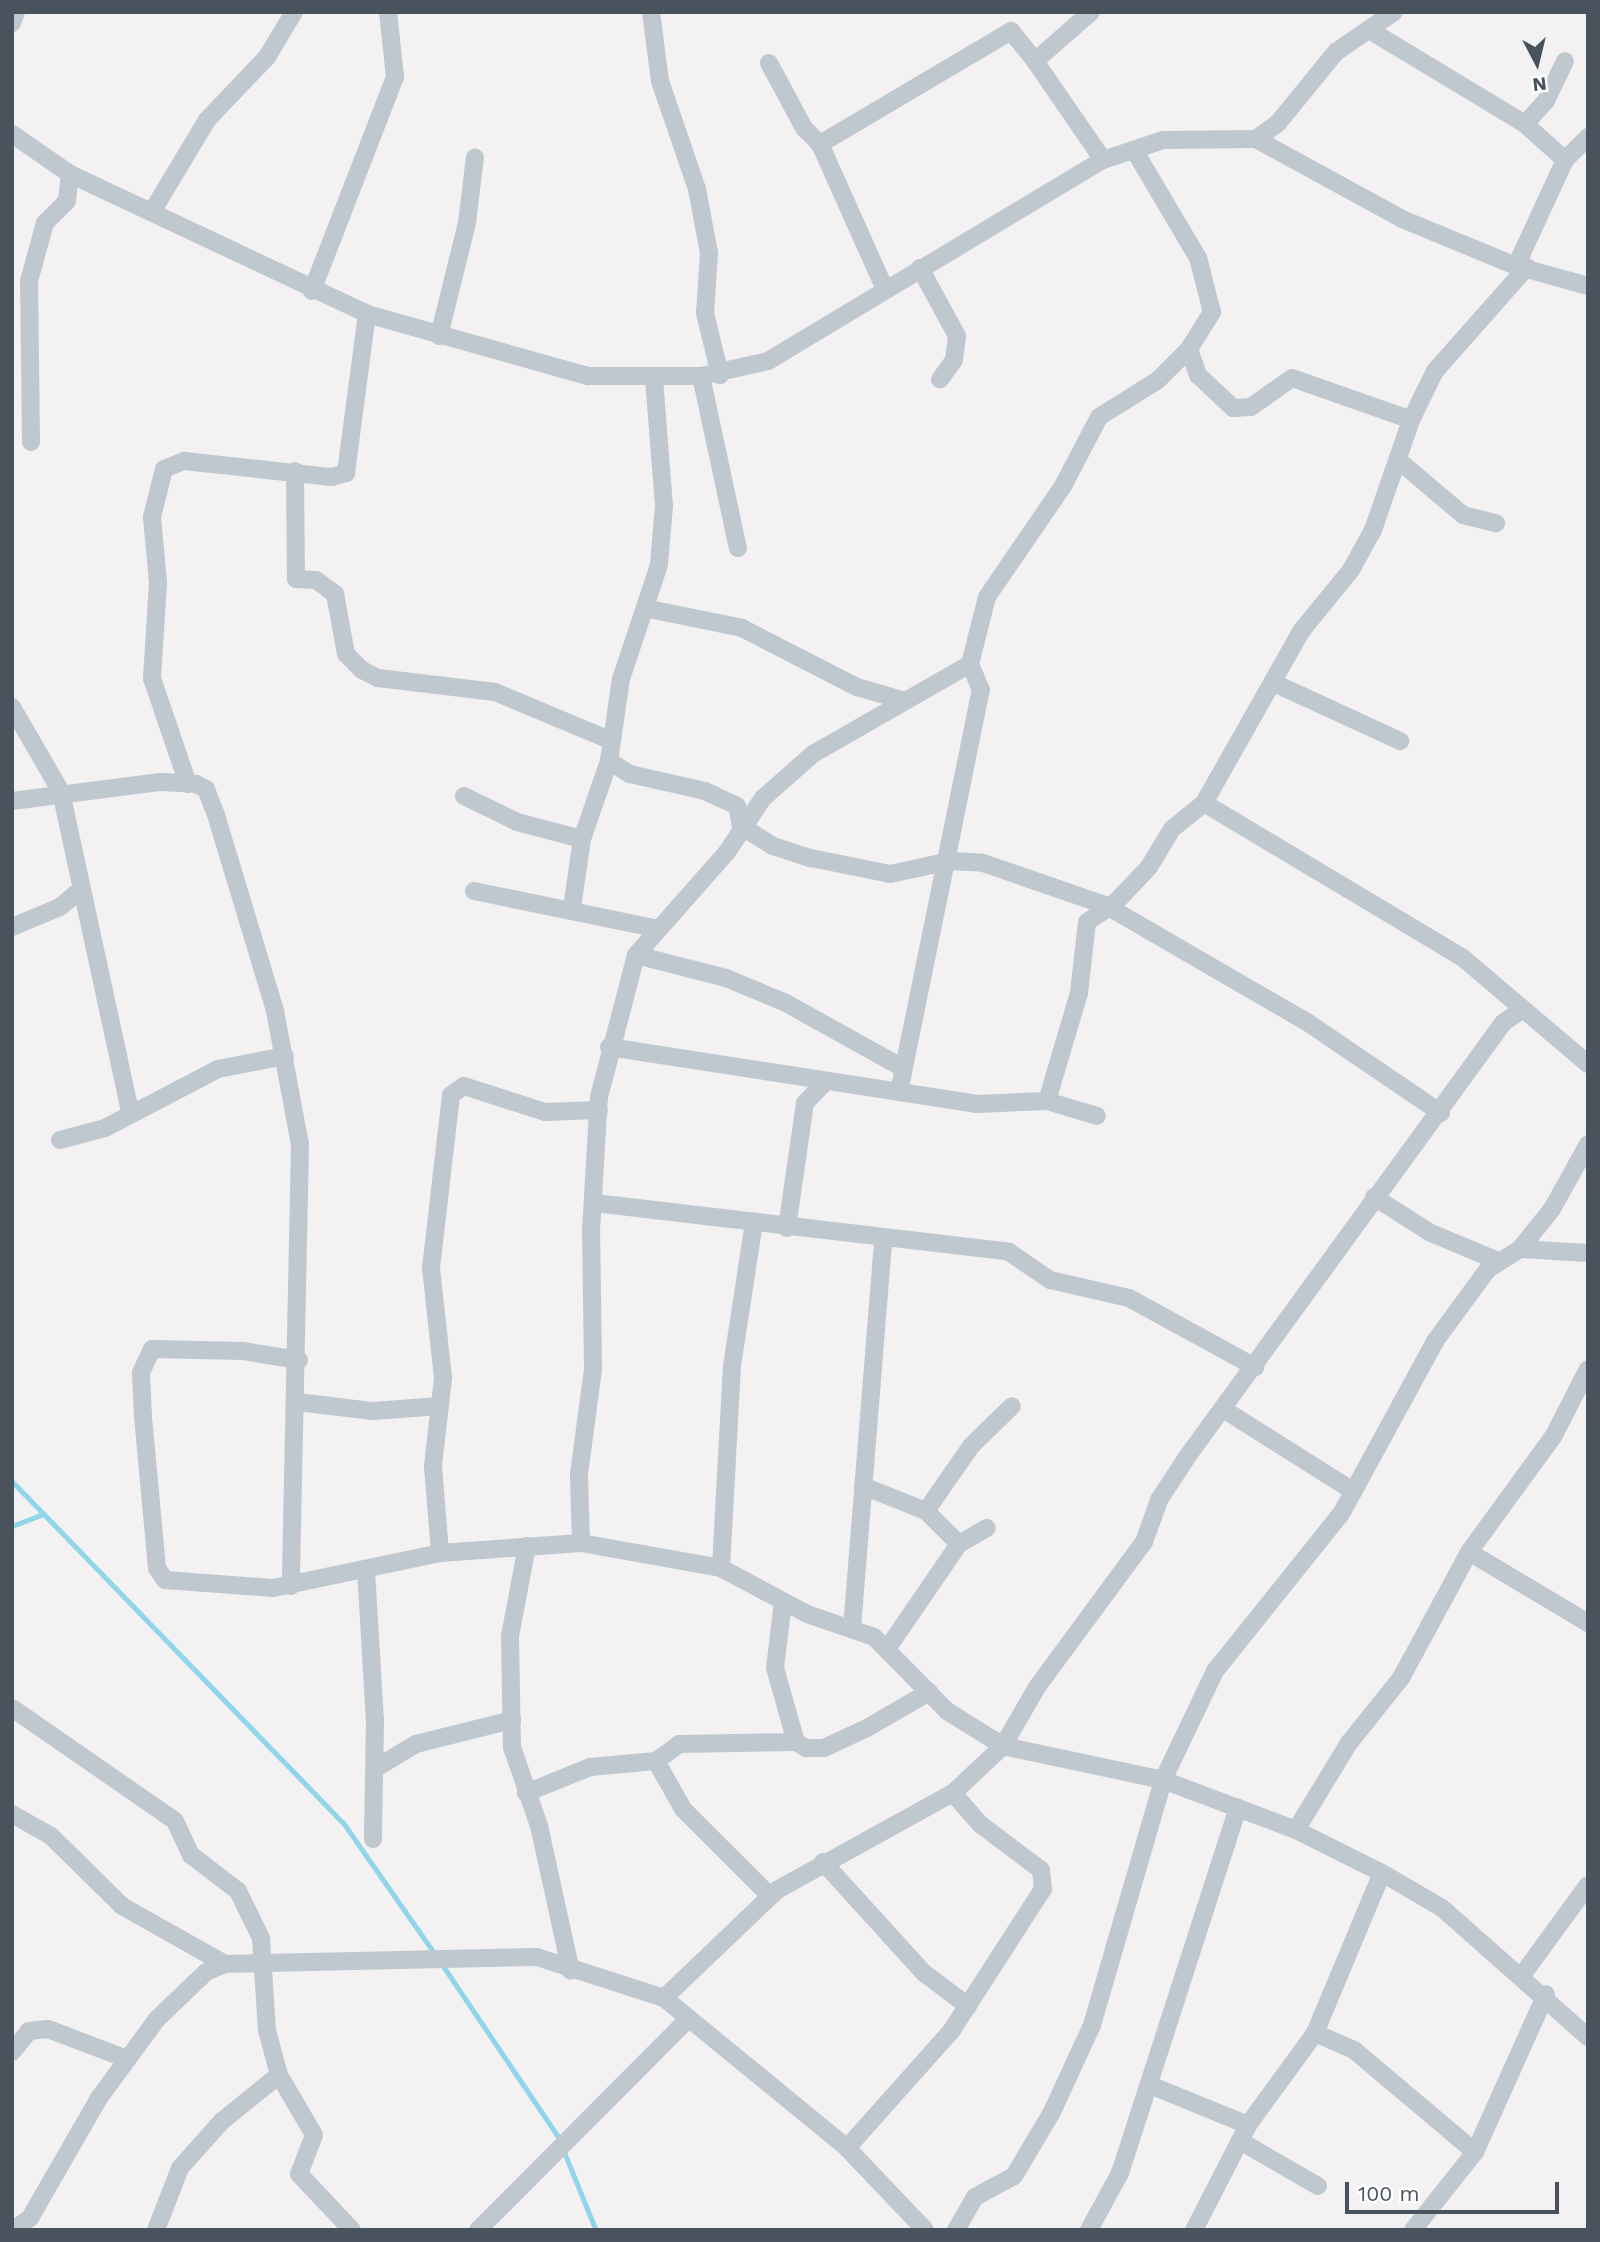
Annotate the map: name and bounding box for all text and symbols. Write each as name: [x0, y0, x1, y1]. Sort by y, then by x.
north arrow: [1502, 28, 1572, 98]
text: N: [1531, 72, 1548, 97]
scale bar: [1348, 2168, 1562, 2212]
text: 100 m: [1358, 2181, 1420, 2206]

